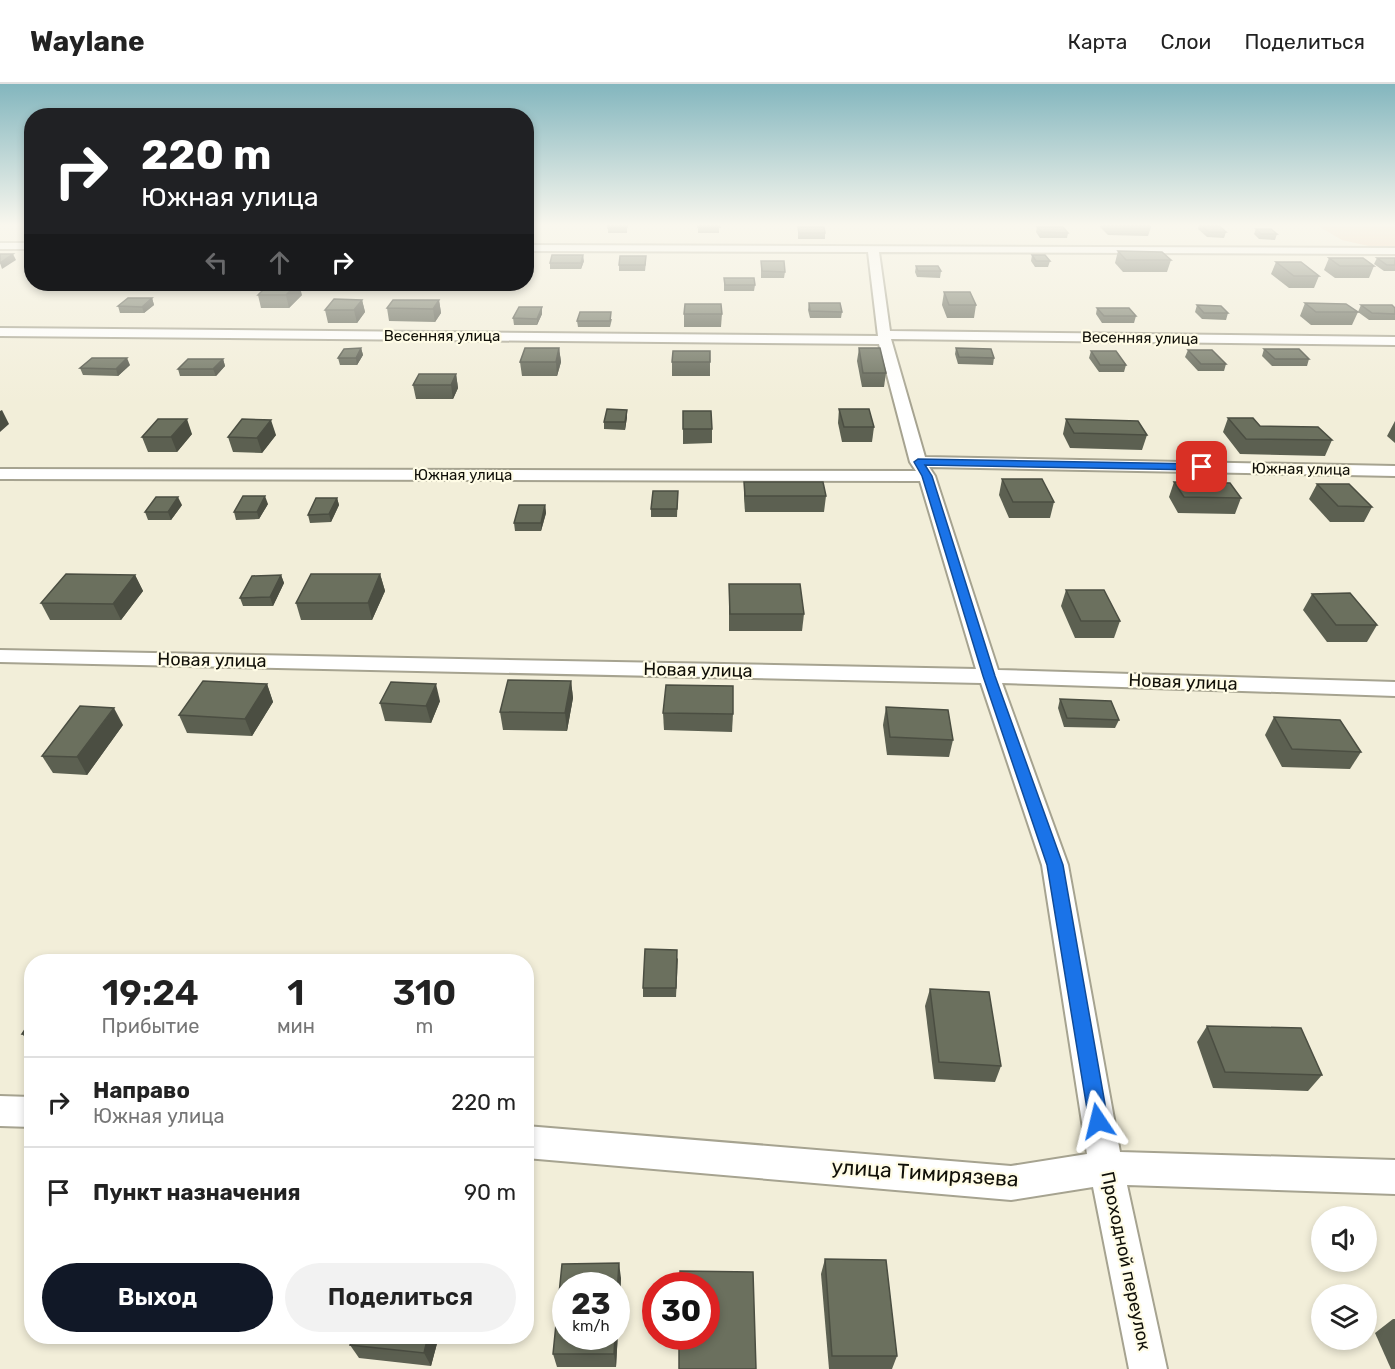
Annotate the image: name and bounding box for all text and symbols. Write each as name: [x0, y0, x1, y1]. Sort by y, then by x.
text: Waylane: [30, 25, 145, 58]
text: Карта: [1067, 29, 1127, 54]
text: Слои: [1160, 29, 1211, 54]
text: Поделиться: [1244, 29, 1365, 54]
text: 220 m: [141, 130, 272, 180]
icon: right: [42, 132, 120, 210]
text: Южная улица: [141, 181, 319, 213]
icon: left: [200, 246, 233, 279]
icon: ahead: [263, 246, 296, 279]
icon: right: [326, 246, 359, 279]
street label: Весенняя улица: [384, 327, 500, 345]
street label: Весенняя улица: [1082, 328, 1198, 348]
pin: [1176, 441, 1227, 492]
icon: arrive: [1185, 450, 1218, 483]
street label: Южная улица: [1252, 459, 1350, 479]
street label: Южная улица: [414, 466, 512, 484]
street label: Новая улица: [157, 648, 267, 672]
street label: Новая улица: [643, 658, 753, 682]
street label: Новая улица: [1128, 669, 1238, 695]
text: 19:24: [102, 971, 199, 1014]
text: 1: [287, 971, 305, 1014]
text: 310: [392, 971, 456, 1014]
text: Прибытие: [102, 1014, 199, 1038]
text: мин: [277, 1014, 315, 1038]
text: m: [416, 1014, 433, 1038]
text: Направо: [93, 1077, 190, 1104]
icon: right: [42, 1086, 75, 1119]
text: 220 m: [451, 1089, 516, 1116]
position arrow: [1066, 1089, 1130, 1153]
text: Южная улица: [93, 1104, 225, 1128]
street label: улица Тимирязева: [831, 1153, 1019, 1192]
street label: Проходной переулок: [1096, 1170, 1156, 1353]
icon: arrive: [42, 1176, 75, 1209]
text: Пункт назначения: [93, 1179, 301, 1206]
text: 90 m: [464, 1179, 516, 1206]
map controls: [1311, 1206, 1377, 1350]
button: sound: [1311, 1206, 1377, 1272]
button: Выход: [42, 1263, 273, 1332]
button: Поделиться: [285, 1263, 516, 1332]
speed limit sign: 30: [642, 1272, 720, 1350]
button: layers: [1311, 1284, 1377, 1350]
text: 23: [571, 1286, 611, 1322]
text: km/h: [572, 1317, 610, 1335]

